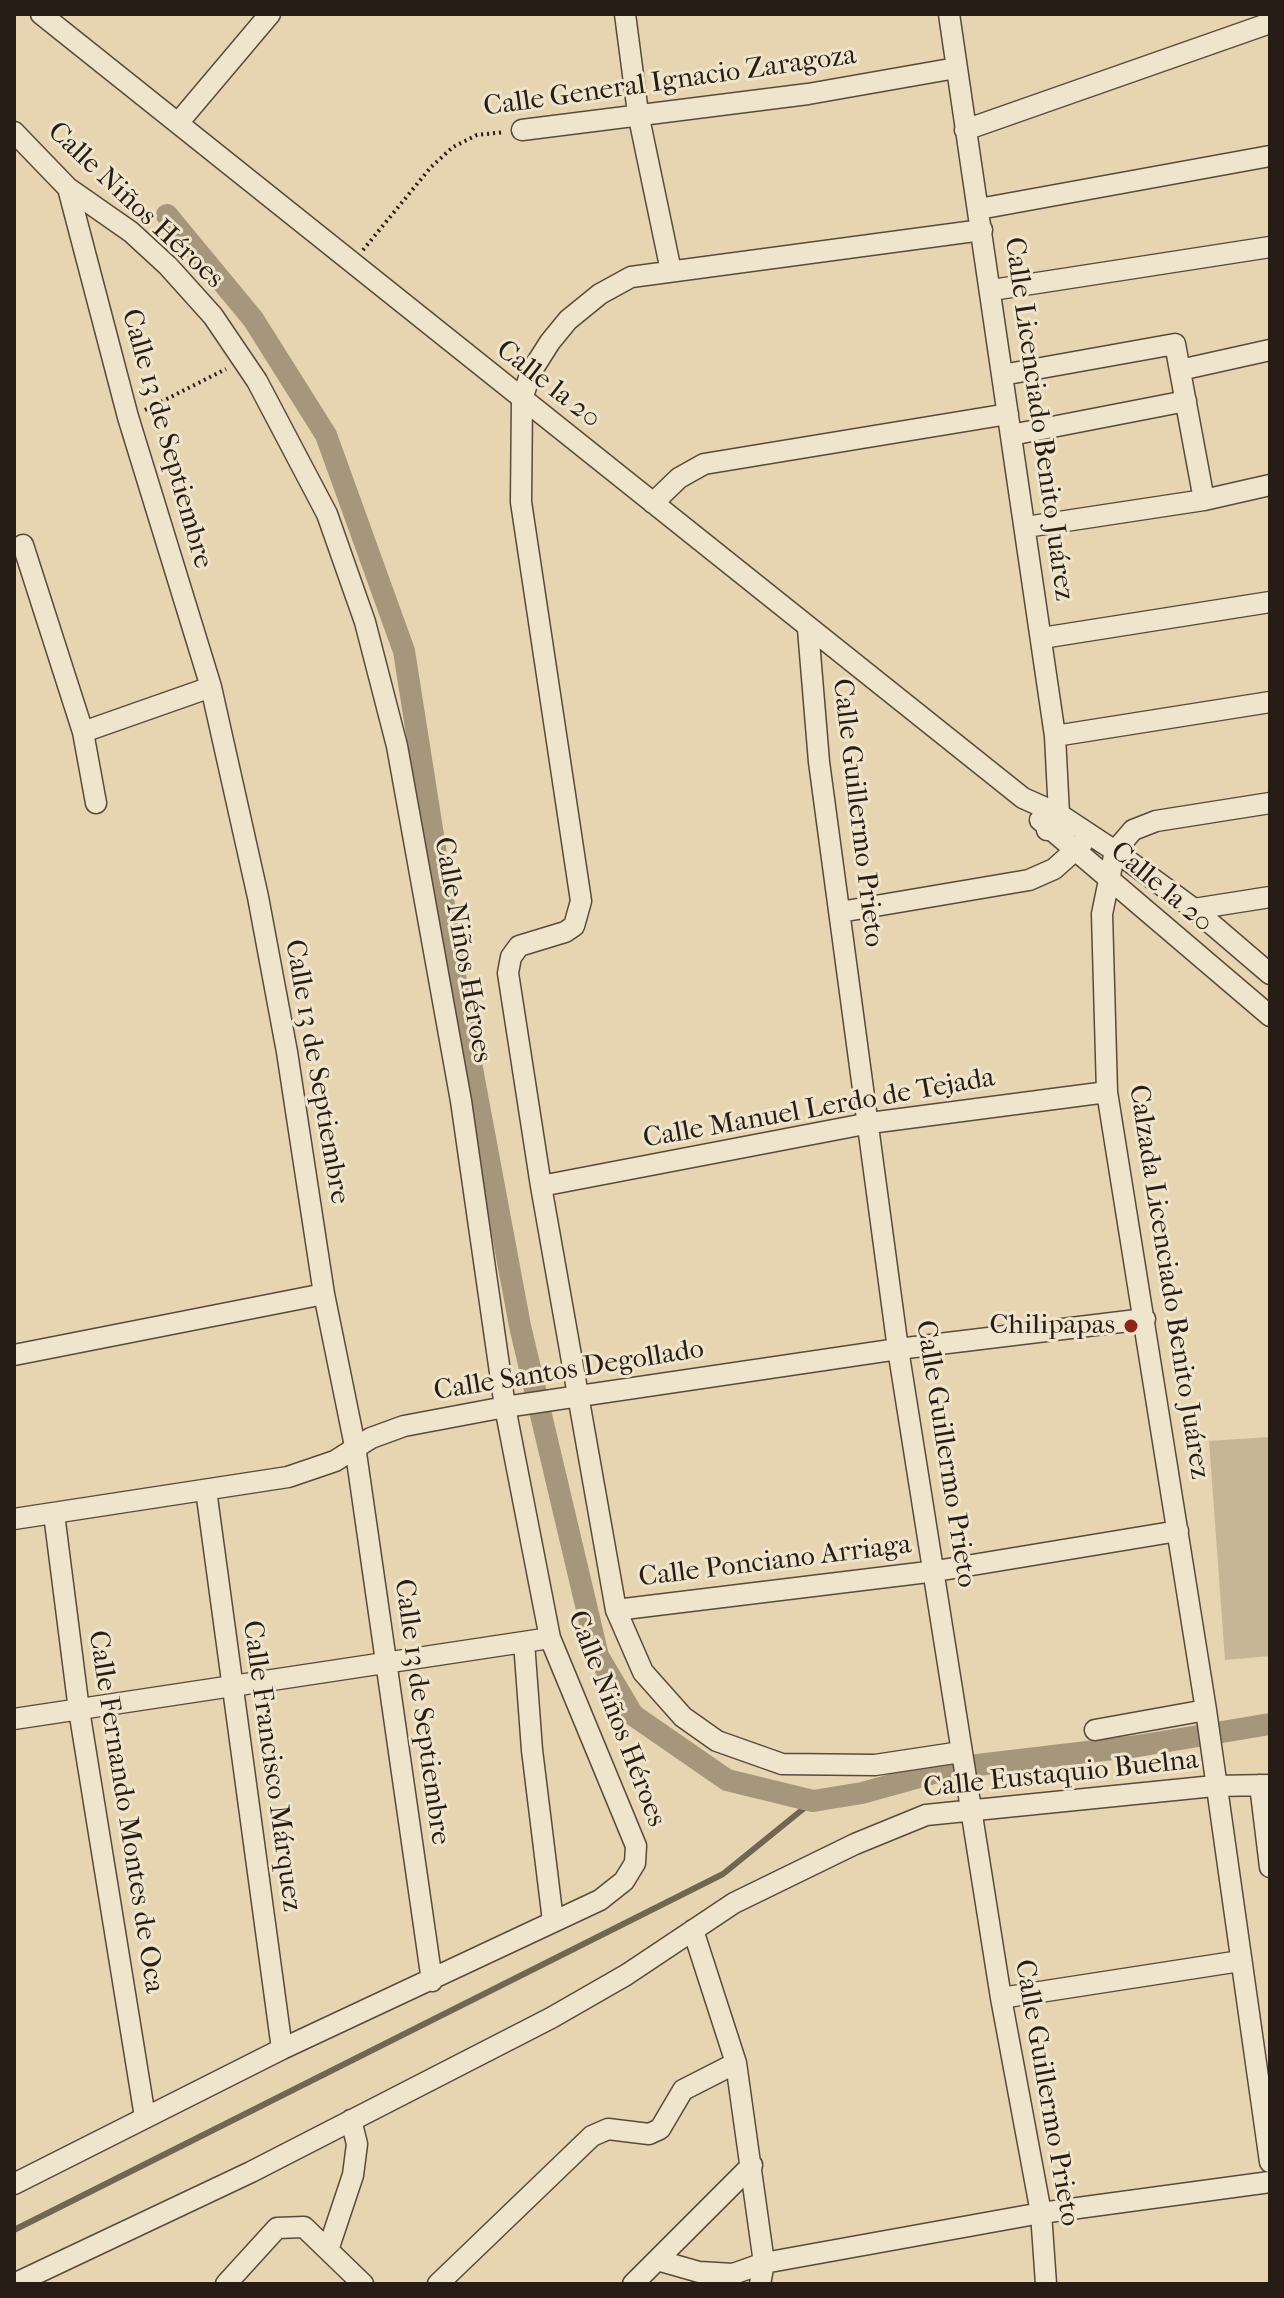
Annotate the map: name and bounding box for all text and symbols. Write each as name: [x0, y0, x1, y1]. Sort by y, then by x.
street label: Calle General Ignacio Zaragoza: [482, 39, 858, 125]
street label: Calle Niños Héroes: [40, 116, 230, 296]
street label: Calle Licenciado Benito Juárez: [996, 235, 1080, 603]
street label: Calle 13 de Septiembre: [113, 305, 219, 573]
street label: Calle la 20: [489, 334, 607, 436]
street label: Calle Guillermo Prieto: [824, 677, 890, 949]
street label: Calle Niños Héroes: [426, 835, 498, 1065]
street label: Calle la 20: [1103, 835, 1219, 941]
street label: Calle 13 de Septiembre: [276, 937, 356, 1207]
street label: Calle Manuel Lerdo de Tejada: [641, 1062, 997, 1156]
street label: Calzada Licenciado Benito Juárez: [1120, 1082, 1216, 1482]
place label: Chilipapas: [990, 1309, 1115, 1343]
marker: Chilipapas: [1122, 1317, 1140, 1335]
street label: Calle Guillermo Prieto: [907, 1318, 983, 1590]
street label: Calle Santos Degollado: [432, 1333, 706, 1409]
street label: Calle Ponciano Arriaga: [637, 1529, 913, 1595]
street label: Calle 13 de Septiembre: [386, 1577, 456, 1847]
street label: Calle Niños Héroes: [559, 1606, 673, 1832]
street label: Calle Francisco Márquez: [234, 1618, 308, 1914]
street label: Calle Fernando Montes de Oca: [80, 1628, 170, 1996]
street label: Calle Eustaquio Buelna: [922, 1744, 1200, 1806]
street label: Calle Guillermo Prieto: [1006, 1957, 1086, 2229]

